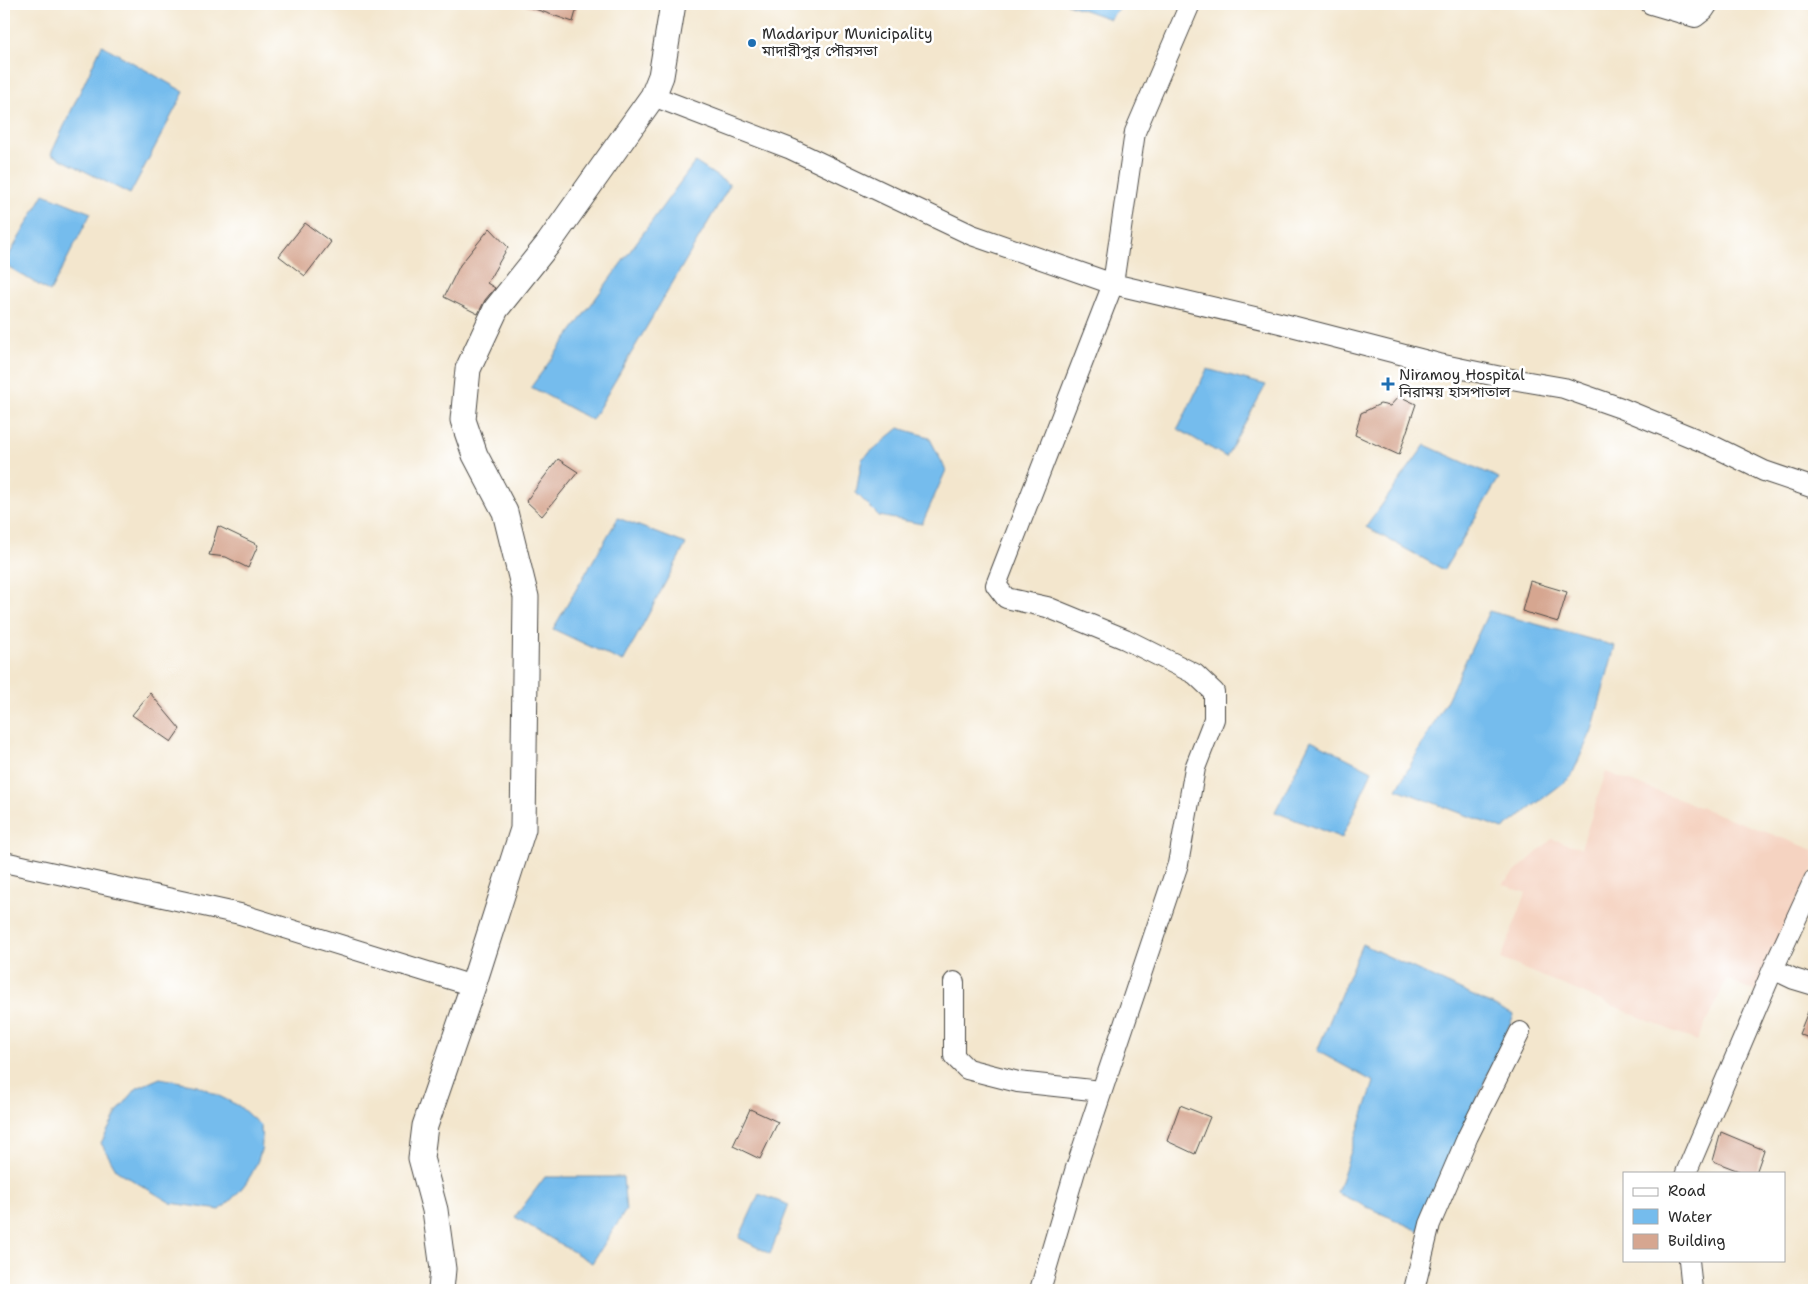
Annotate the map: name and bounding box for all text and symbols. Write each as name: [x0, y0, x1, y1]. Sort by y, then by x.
place label: Madaripur Municipality মাদারীপুর পৌরসভা: [761, 24, 933, 61]
marker: Madaripur Municipality মাদারীপুর পৌরসভা: [746, 37, 758, 49]
place label: Niramoy Hospital নিরাময় হাসপাতাল: [1398, 365, 1525, 402]
marker: Niramoy Hospital নিরাময় হাসপাতাল: [1381, 377, 1395, 391]
legend: [1623, 1172, 1786, 1262]
text: Road: [1668, 1181, 1706, 1201]
text: Water: [1668, 1207, 1712, 1227]
text: Building: [1668, 1231, 1725, 1251]

